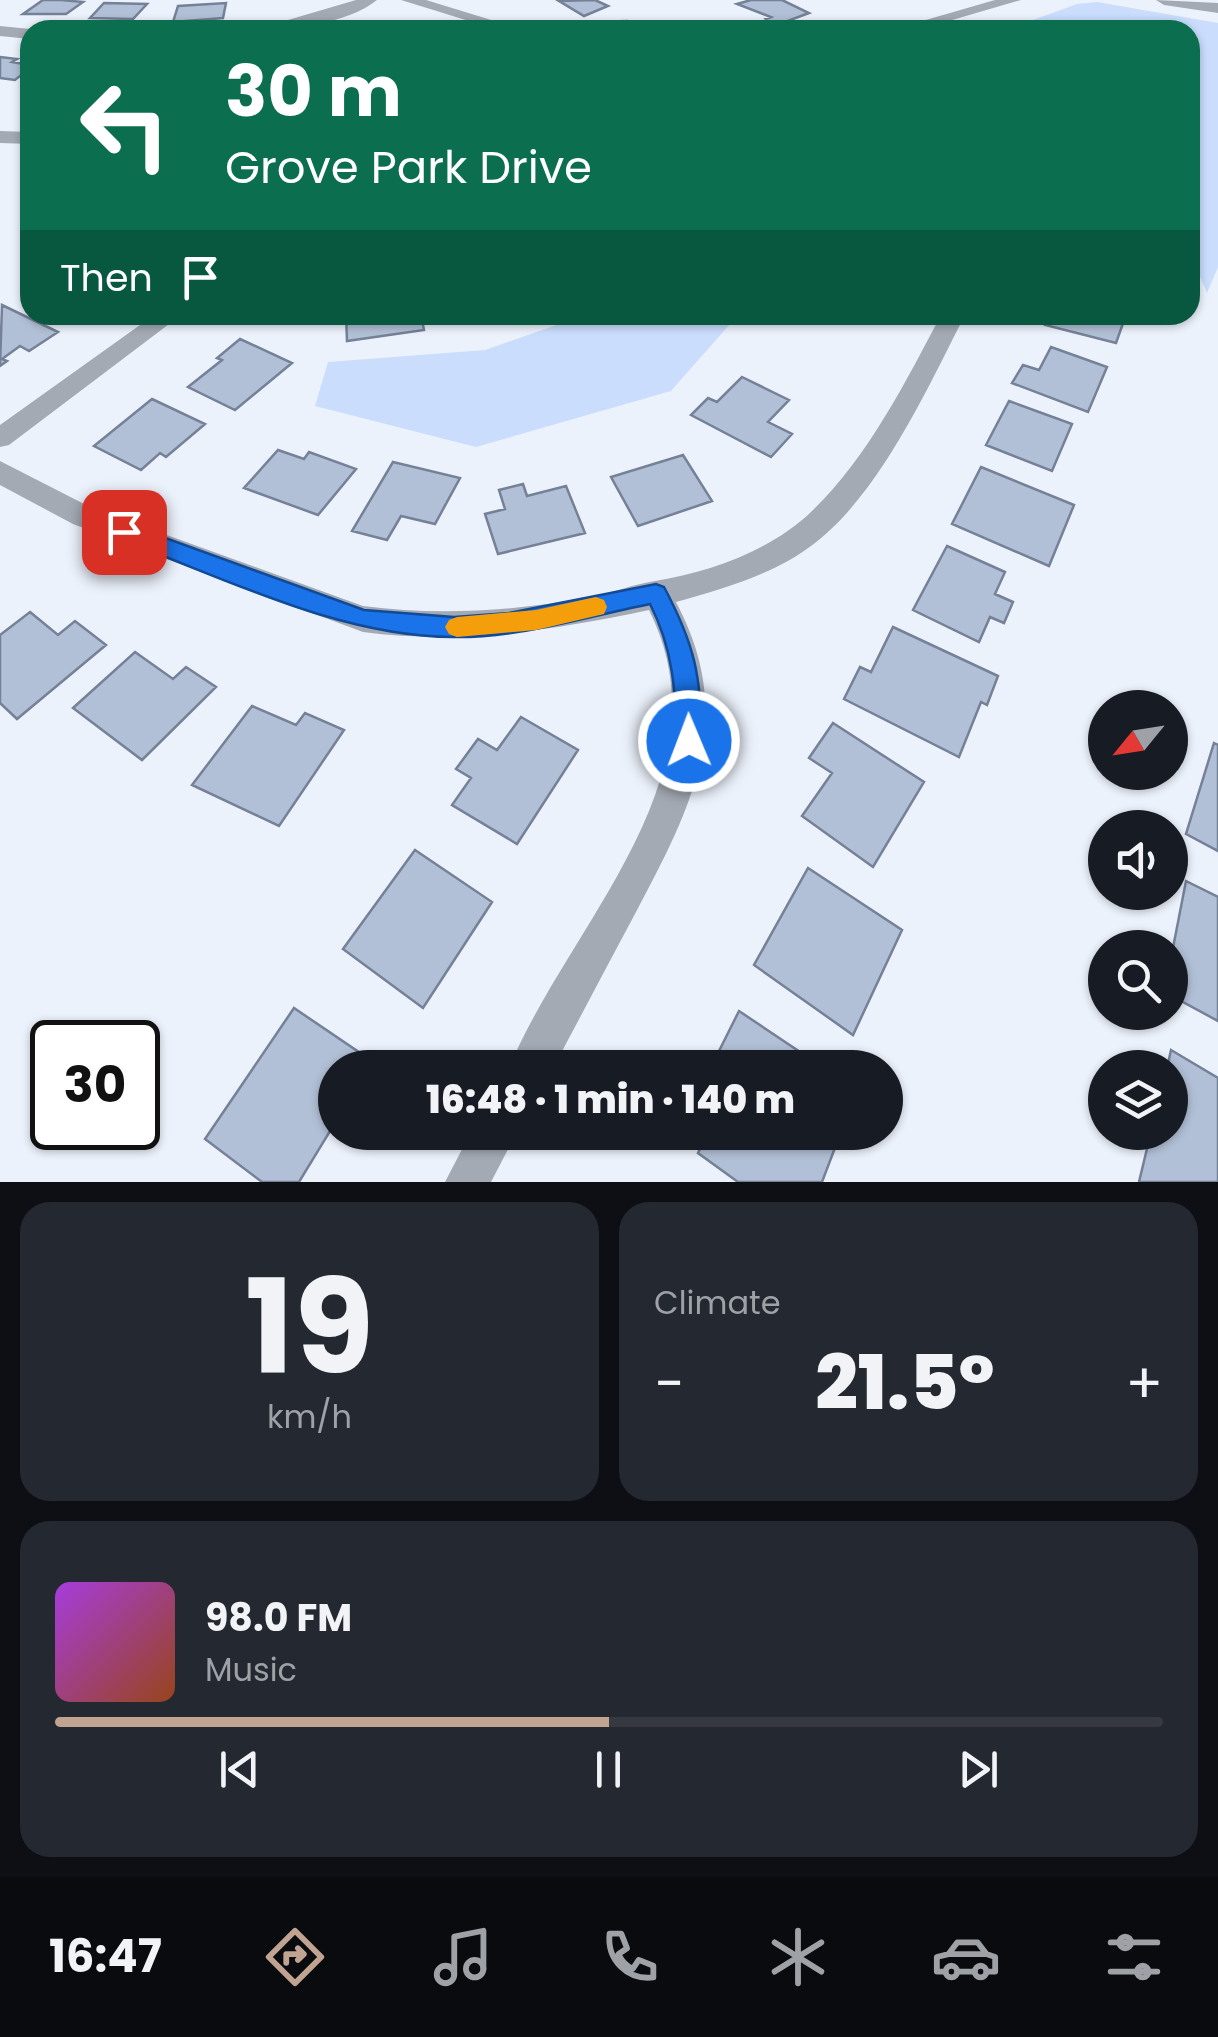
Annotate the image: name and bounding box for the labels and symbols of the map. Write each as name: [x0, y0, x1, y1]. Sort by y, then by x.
pin: [82, 490, 167, 575]
position arrow: [637, 689, 741, 793]
north arrow: [1088, 690, 1188, 790]
speed limit sign: 30: [30, 1020, 160, 1150]

